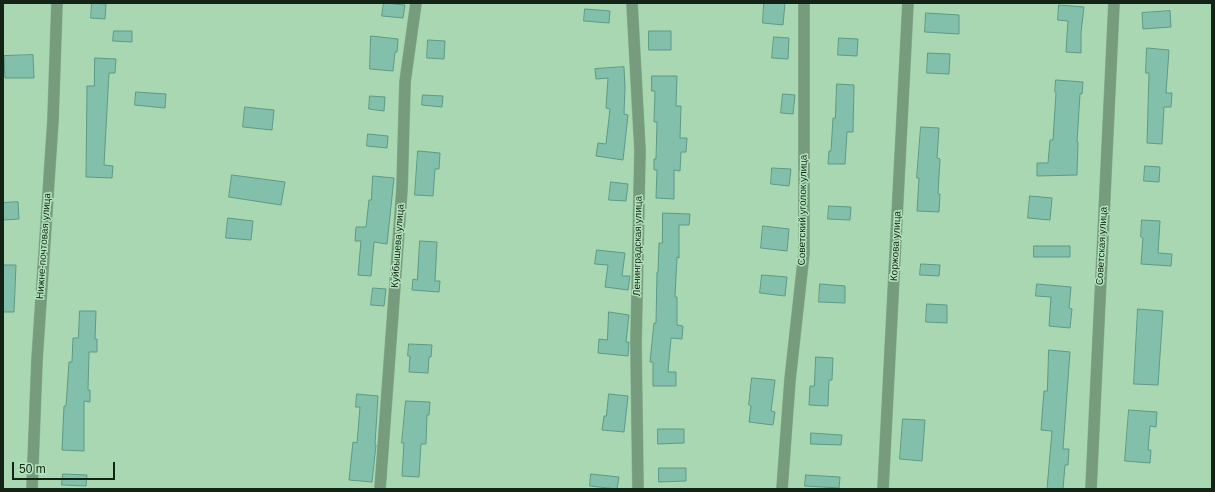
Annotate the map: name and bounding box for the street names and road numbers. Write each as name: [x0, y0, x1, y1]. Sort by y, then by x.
street label: Советский уголок улица: [796, 154, 810, 266]
street label: Нижне-почтовая улица: [34, 193, 54, 299]
street label: Ленинградская улица: [631, 196, 645, 296]
street label: Куйбышева улица: [389, 204, 407, 288]
street label: Советская улица: [1094, 206, 1110, 286]
street label: Коржова улица: [888, 211, 904, 281]

